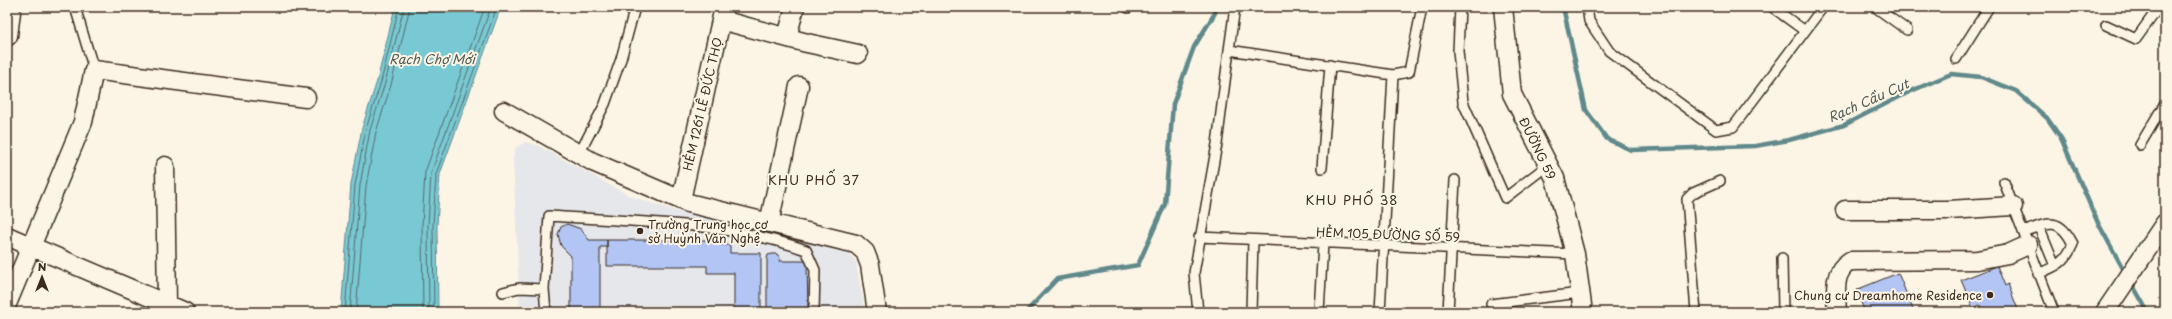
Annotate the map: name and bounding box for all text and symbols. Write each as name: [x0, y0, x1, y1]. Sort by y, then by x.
street label: HẺM 1261 LÊ ĐỨC THỌ: [678, 35, 726, 172]
water label: Rạch Chợ Mới: [389, 49, 477, 68]
water label: Rạch Cầu Cụt: [1825, 73, 1913, 126]
street label: ĐƯỜNG 59: [1515, 114, 1561, 182]
district label: KHU PHỐ 37: [768, 169, 860, 189]
district label: KHU PHỐ 38: [1306, 189, 1398, 209]
place label: Trường Trung học cơ sở Huỳnh Văn Nghệ: [648, 215, 769, 247]
street label: HẺM 105 ĐƯỜNG SỐ 59: [1316, 222, 1460, 246]
marker: Trường Trung học cơ sở Huỳnh Văn Nghệ: [635, 226, 645, 236]
north arrow: [22, 257, 62, 297]
text: N: [38, 258, 47, 275]
place label: Chung cư Dreamhome Residence: [1794, 286, 1982, 304]
marker: Chung cư Dreamhome Residence: [1985, 290, 1995, 300]

